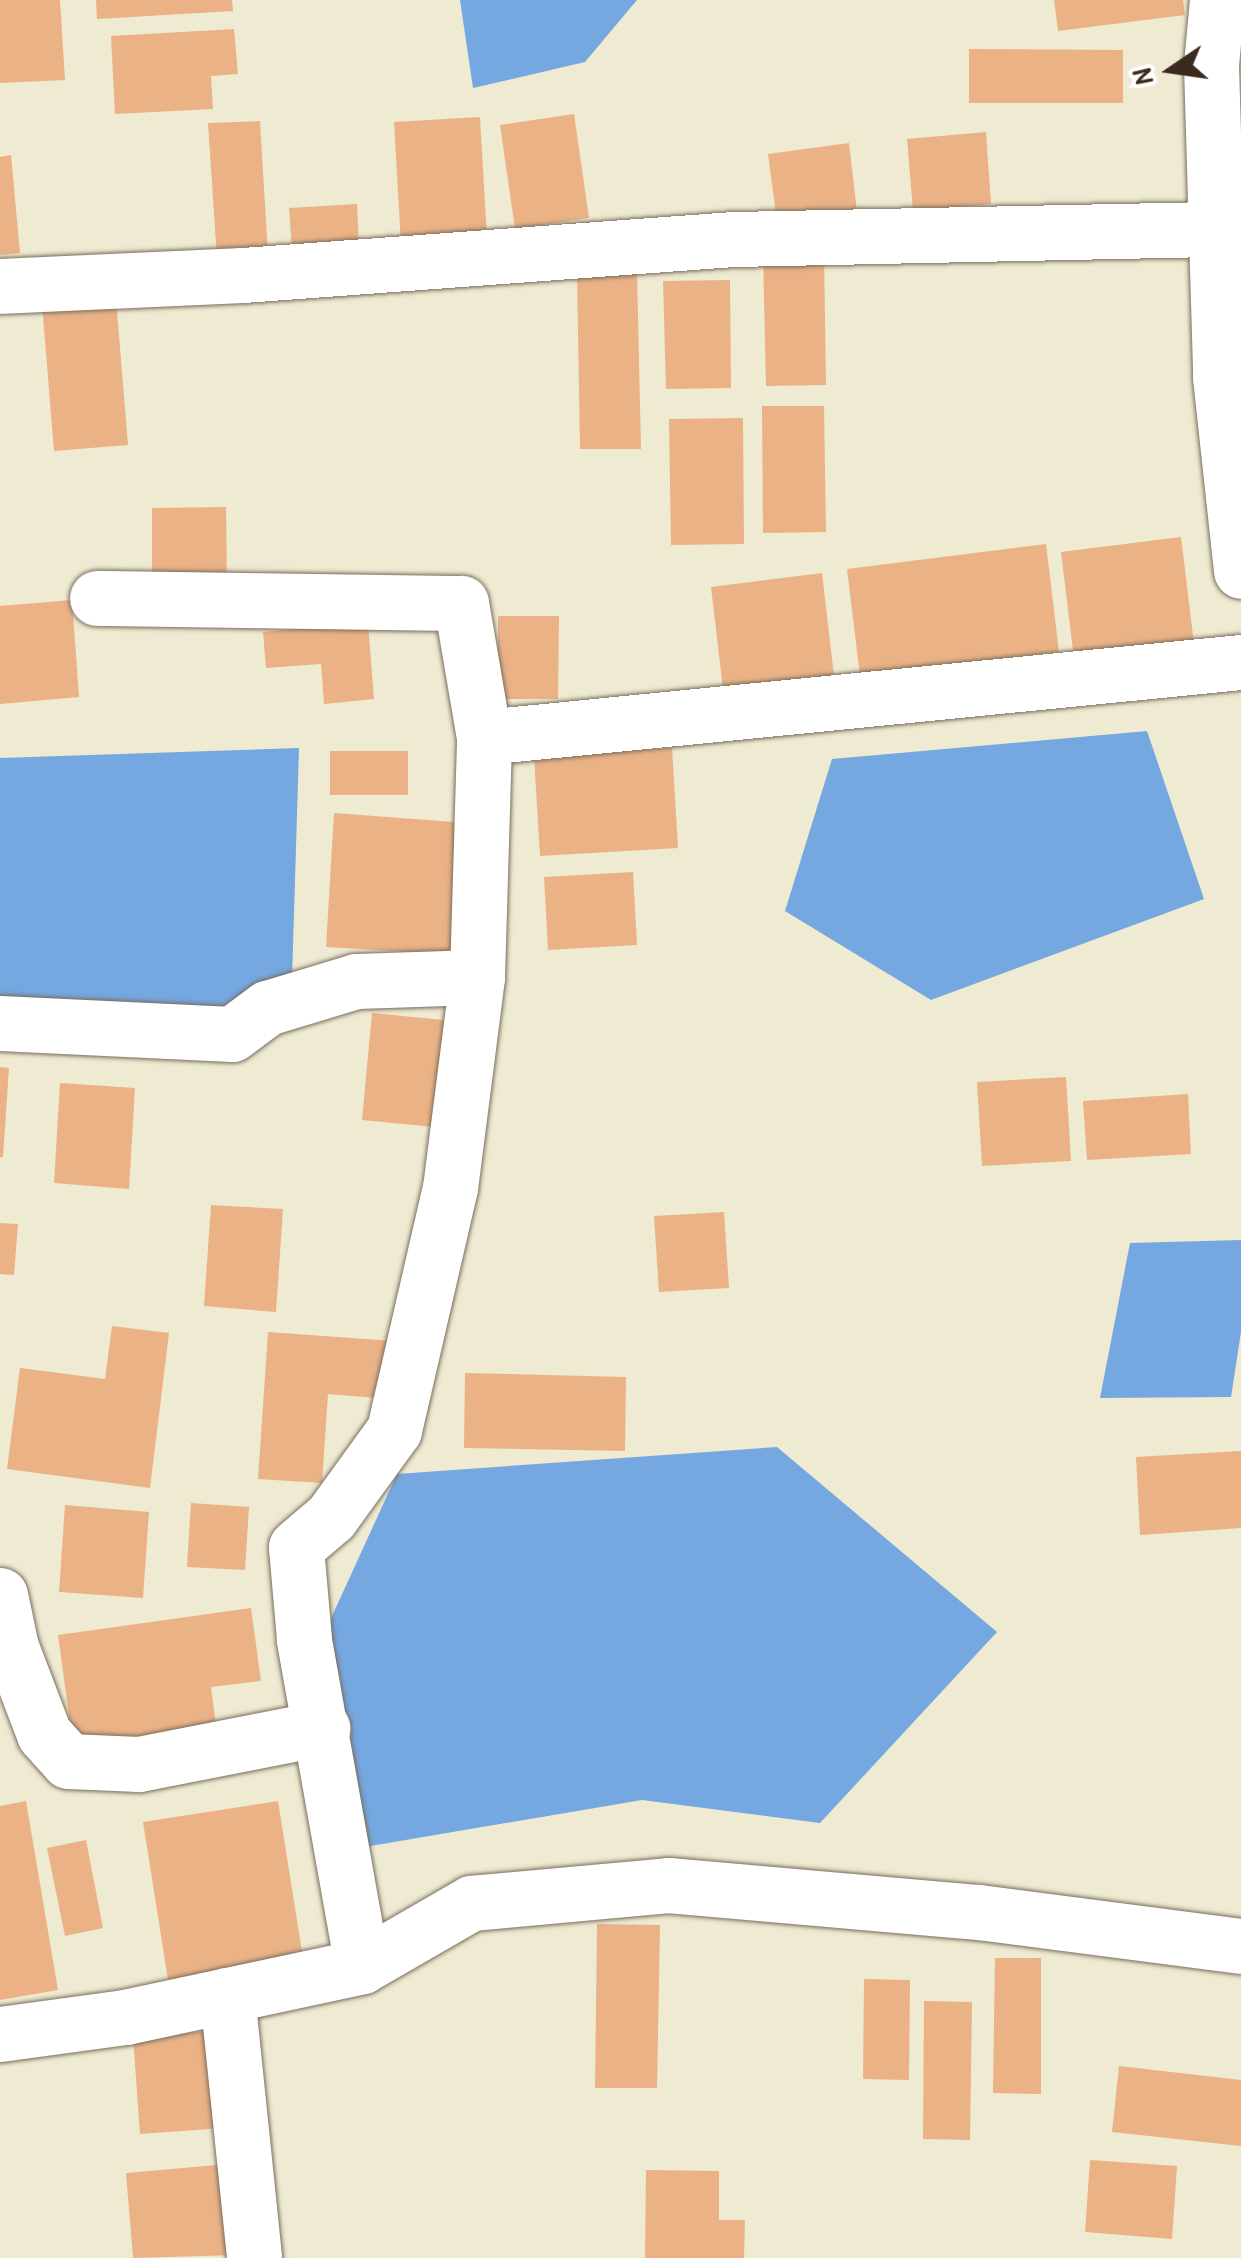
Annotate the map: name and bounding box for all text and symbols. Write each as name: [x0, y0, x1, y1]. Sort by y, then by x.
north arrow: [1121, 20, 1221, 120]
text: N: [1122, 65, 1162, 88]

